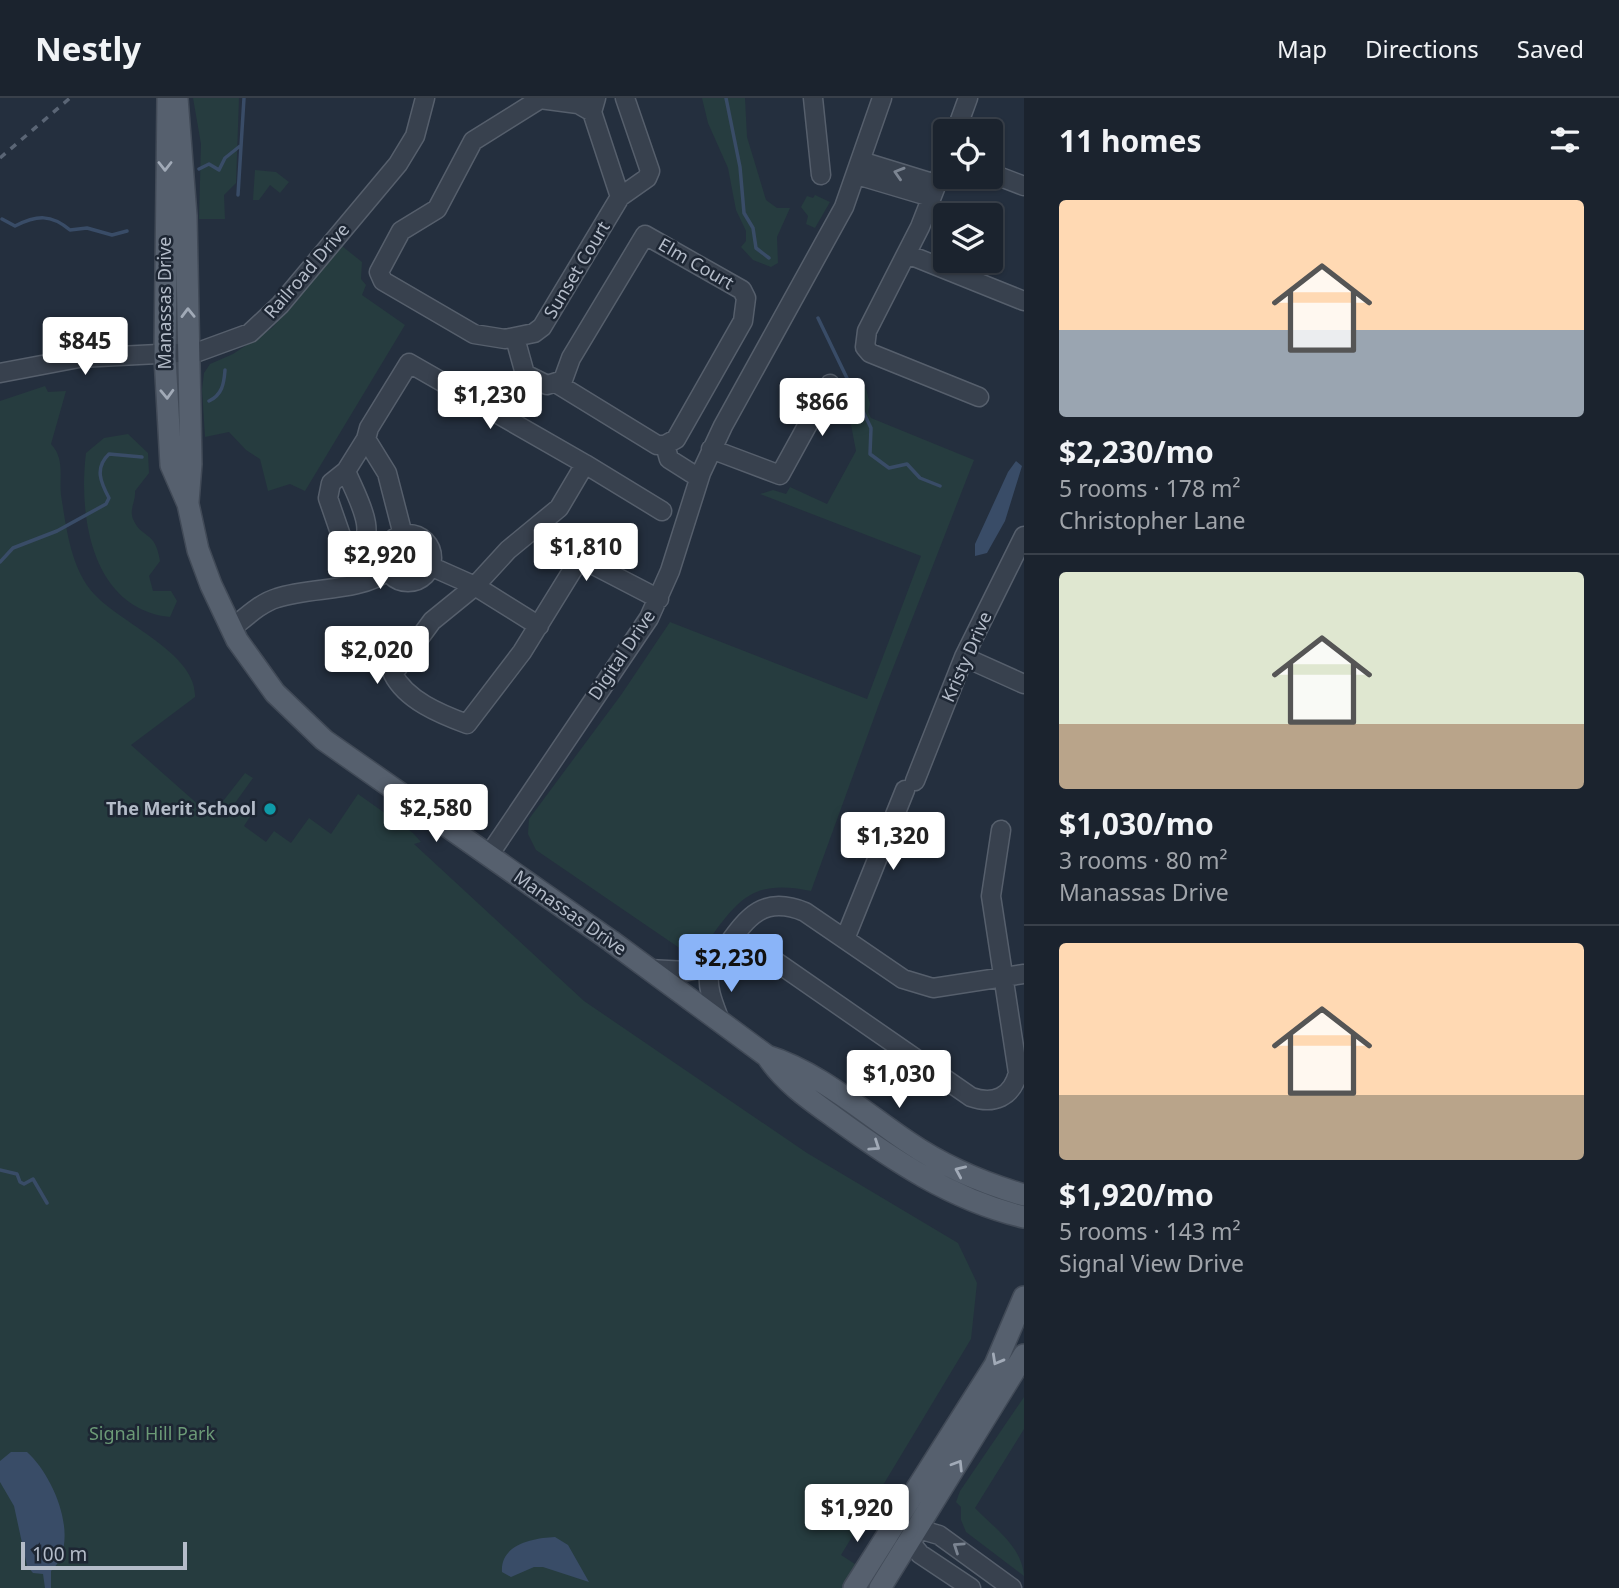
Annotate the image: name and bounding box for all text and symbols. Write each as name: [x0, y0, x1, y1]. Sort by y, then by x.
text: Nestly: [35, 26, 141, 71]
text: Map: [1277, 32, 1327, 65]
text: Directions: [1365, 32, 1479, 65]
text: Saved: [1517, 32, 1584, 65]
map controls: [933, 119, 1003, 273]
button: locate: [933, 119, 1003, 189]
text: 11 homes: [1059, 120, 1202, 161]
icon: filters: [1546, 121, 1584, 159]
one-way arrow: [157, 161, 173, 172]
one-way arrow: [893, 166, 905, 181]
button: layers: [933, 203, 1003, 273]
street label: Sunset Court: [538, 216, 615, 323]
street label: Railroad Drive: [258, 218, 354, 323]
street label: Elm Court: [654, 232, 739, 295]
street label: Manassas Drive: [152, 237, 176, 369]
icon: home: [1259, 245, 1385, 371]
one-way arrow: [180, 307, 195, 318]
pin: $845: [44, 317, 126, 377]
text: $845: [59, 324, 111, 356]
pin: $1,230: [433, 372, 547, 431]
text: $1,230: [454, 378, 526, 410]
pin: $866: [781, 378, 863, 438]
text: $866: [796, 385, 848, 417]
one-way arrow: [159, 388, 174, 399]
text: $2,230/mo: [1059, 431, 1214, 472]
text: 5 rooms · 178 m²: [1059, 472, 1241, 504]
text: Christopher Lane: [1059, 504, 1245, 536]
pin: $1,810: [529, 524, 643, 583]
text: $1,810: [550, 530, 622, 562]
pin: $2,920: [323, 532, 437, 591]
text: $2,920: [344, 538, 416, 570]
street label: Digital Drive: [582, 605, 660, 704]
street label: Kristy Drive: [935, 608, 997, 706]
icon: home: [1259, 617, 1385, 743]
pin: $2,020: [320, 626, 434, 686]
text: $2,020: [341, 633, 413, 665]
pin: $2,580: [379, 784, 493, 844]
text: $2,580: [400, 791, 472, 823]
place label: The Merit School: [106, 796, 256, 820]
marker: The Merit School: [262, 801, 278, 817]
text: $1,030/mo: [1059, 803, 1214, 844]
pin: $1,320: [836, 812, 950, 872]
text: $1,320: [857, 819, 929, 851]
text: 3 rooms · 80 m²: [1059, 844, 1228, 876]
street label: Manassas Drive: [509, 864, 632, 960]
text: Manassas Drive: [1059, 876, 1229, 908]
pin: $2,230: [674, 934, 788, 994]
text: $2,230: [695, 941, 767, 973]
icon: home: [1259, 988, 1385, 1114]
pin: $1,030: [842, 1051, 956, 1110]
text: $1,030: [863, 1057, 935, 1089]
one-way arrow: [867, 1138, 880, 1150]
one-way arrow: [955, 1165, 967, 1179]
text: $1,920/mo: [1059, 1174, 1214, 1215]
text: 5 rooms · 143 m²: [1059, 1215, 1241, 1247]
text: Signal View Drive: [1059, 1247, 1244, 1279]
one-way arrow: [992, 1353, 1005, 1365]
park label: Signal Hill Park: [89, 1421, 215, 1445]
one-way arrow: [950, 1459, 963, 1472]
pin: $1,920: [800, 1484, 914, 1544]
text: $1,920: [821, 1491, 893, 1523]
scale bar: [21, 1539, 187, 1571]
text: 100 m: [32, 1541, 87, 1567]
one-way arrow: [953, 1543, 966, 1555]

